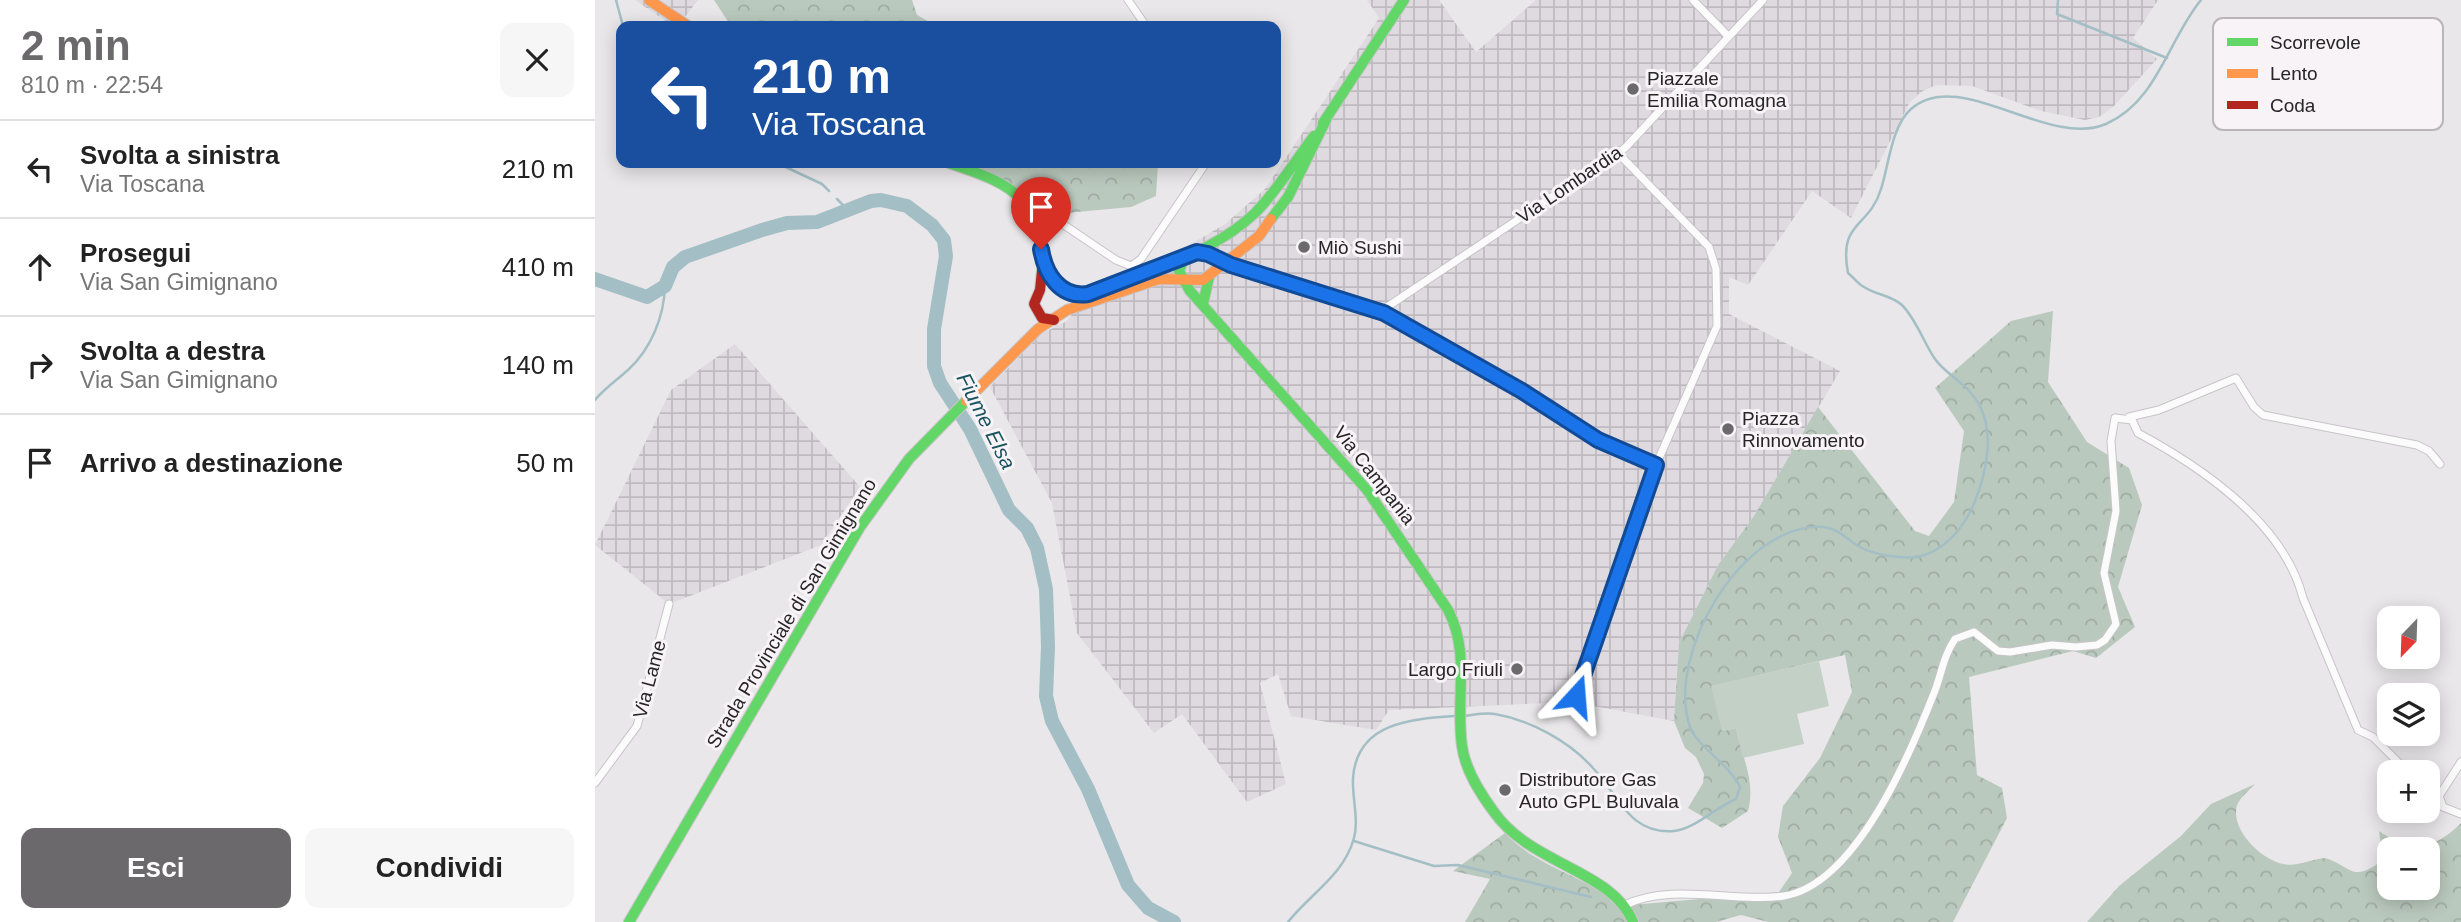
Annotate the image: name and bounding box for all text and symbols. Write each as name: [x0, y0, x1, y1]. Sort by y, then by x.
legend: [2213, 18, 2443, 130]
text: 2 min: [21, 22, 131, 69]
button: close: [500, 23, 574, 97]
text: Scorrevole: [2270, 32, 2361, 53]
icon: left: [637, 49, 728, 140]
text: 210 m: [752, 49, 891, 103]
text: Lento: [2270, 63, 2318, 84]
place label: Piazzale Emilia Romagna: [1647, 68, 1787, 111]
text: 810 m · 22:54: [21, 72, 163, 98]
marker: Piazzale Emilia Romagna: [1625, 81, 1641, 97]
text: Coda: [2270, 95, 2316, 116]
text: Via Toscana: [752, 106, 925, 142]
text: Svolta a sinistra: [80, 140, 279, 170]
street label: Via Lombardia: [1513, 141, 1626, 227]
icon: left: [21, 150, 59, 188]
text: 210 m: [502, 154, 574, 184]
text: Via Toscana: [80, 171, 204, 197]
pin: [1011, 177, 1071, 249]
icon: arrive: [1022, 188, 1060, 226]
place label: Miò Sushi: [1318, 237, 1401, 258]
text: Prosegui: [80, 238, 191, 268]
marker: Miò Sushi: [1296, 239, 1312, 255]
icon: ahead: [21, 248, 59, 286]
text: 410 m: [502, 252, 574, 282]
text: Via San Gimignano: [80, 269, 278, 295]
text: Svolta a destra: [80, 336, 265, 366]
icon: right: [21, 346, 59, 384]
text: 140 m: [502, 350, 574, 380]
text: Via San Gimignano: [80, 367, 278, 393]
water label: Fiume Elsa: [952, 369, 1021, 473]
place label: Piazza Rinnovamento: [1742, 408, 1865, 451]
marker: Piazza Rinnovamento: [1720, 421, 1736, 437]
street label: Via Campania: [1330, 422, 1420, 529]
icon: arrive: [21, 444, 59, 482]
text: Arrivo a destinazione: [80, 448, 343, 478]
text: 50 m: [516, 448, 574, 478]
street label: Strada Provinciale di San Gimignano: [702, 475, 880, 752]
north arrow: [2377, 606, 2439, 668]
map controls: [2377, 606, 2440, 900]
street label: Via Lame: [629, 638, 670, 720]
place label: Largo Friuli: [1408, 659, 1503, 680]
position arrow: [1539, 659, 1613, 733]
marker: Largo Friuli: [1509, 661, 1525, 677]
button: layers: [2377, 683, 2440, 746]
button: +: [2377, 760, 2440, 823]
place label: Distributore Gas Auto GPL Buluvala: [1519, 769, 1679, 812]
marker: Distributore Gas Auto GPL Buluvala: [1497, 782, 1513, 798]
button: Esci: [21, 828, 291, 908]
button: Condividi: [305, 828, 574, 908]
button: −: [2377, 837, 2440, 900]

